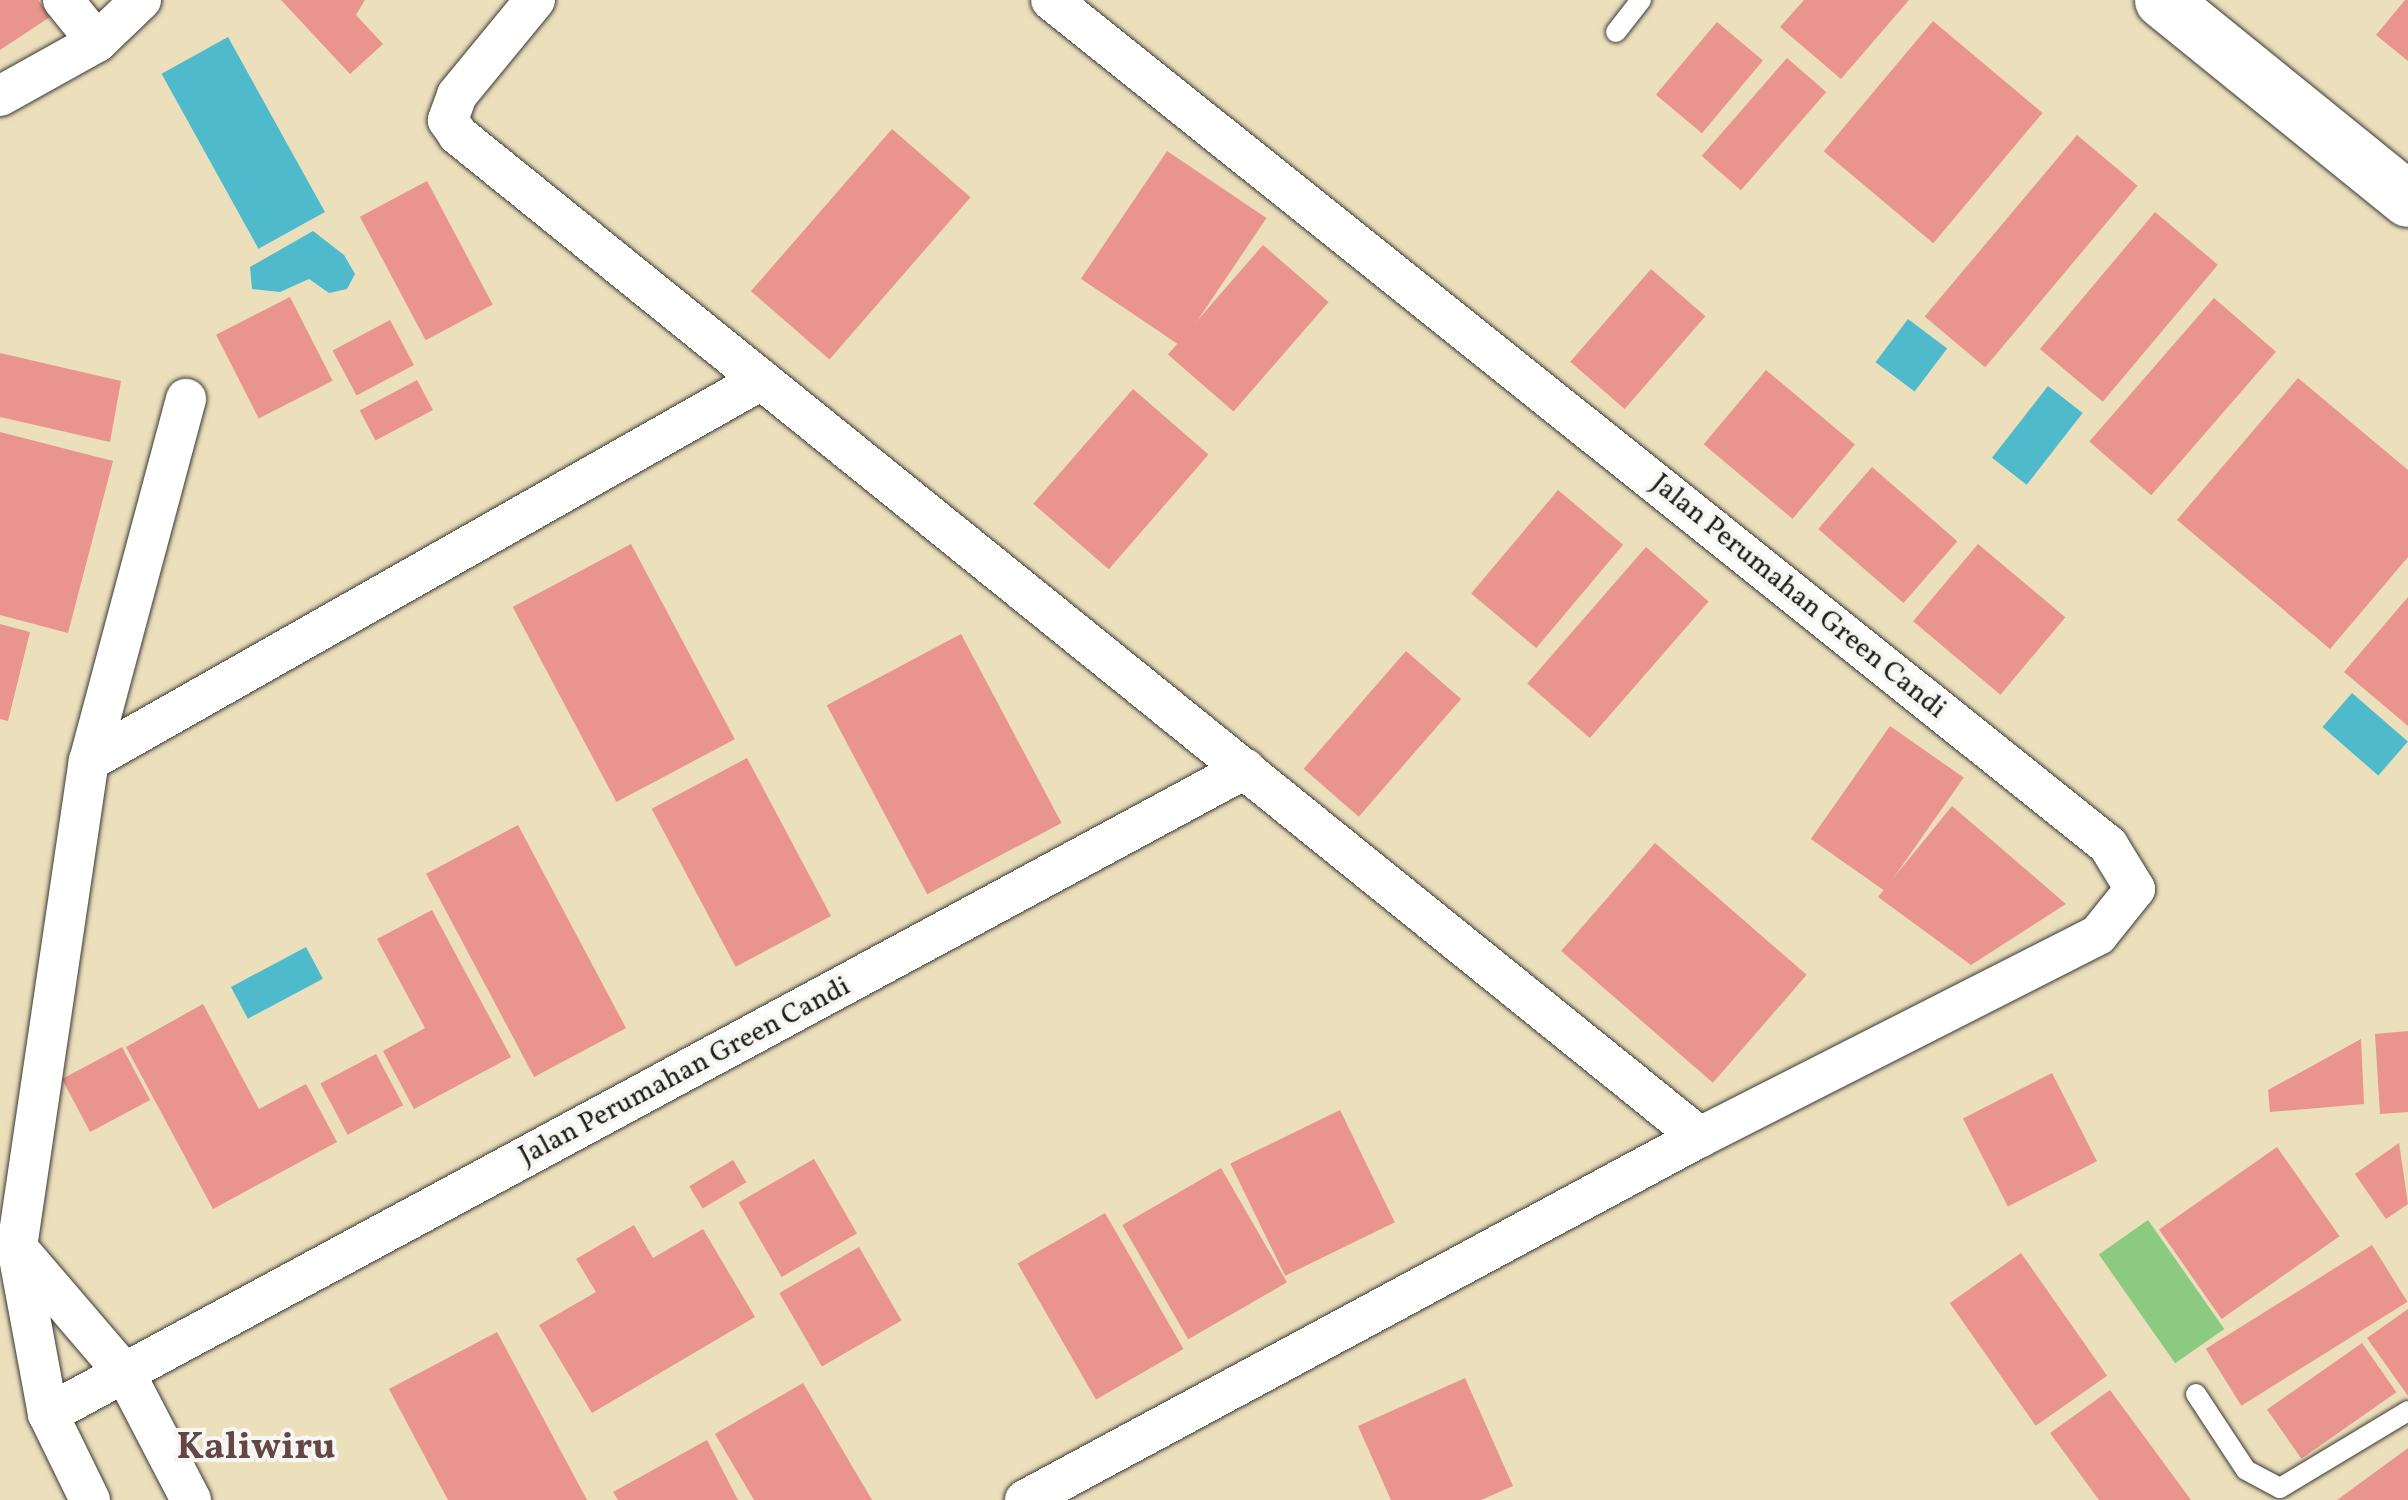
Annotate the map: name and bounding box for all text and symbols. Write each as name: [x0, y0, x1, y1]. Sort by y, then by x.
street label: Jalan Perumahan Green Candi: [1644, 467, 1952, 727]
street label: Jalan Perumahan Green Candi: [514, 970, 856, 1174]
district label: Kaliwiru: [176, 1426, 336, 1472]

